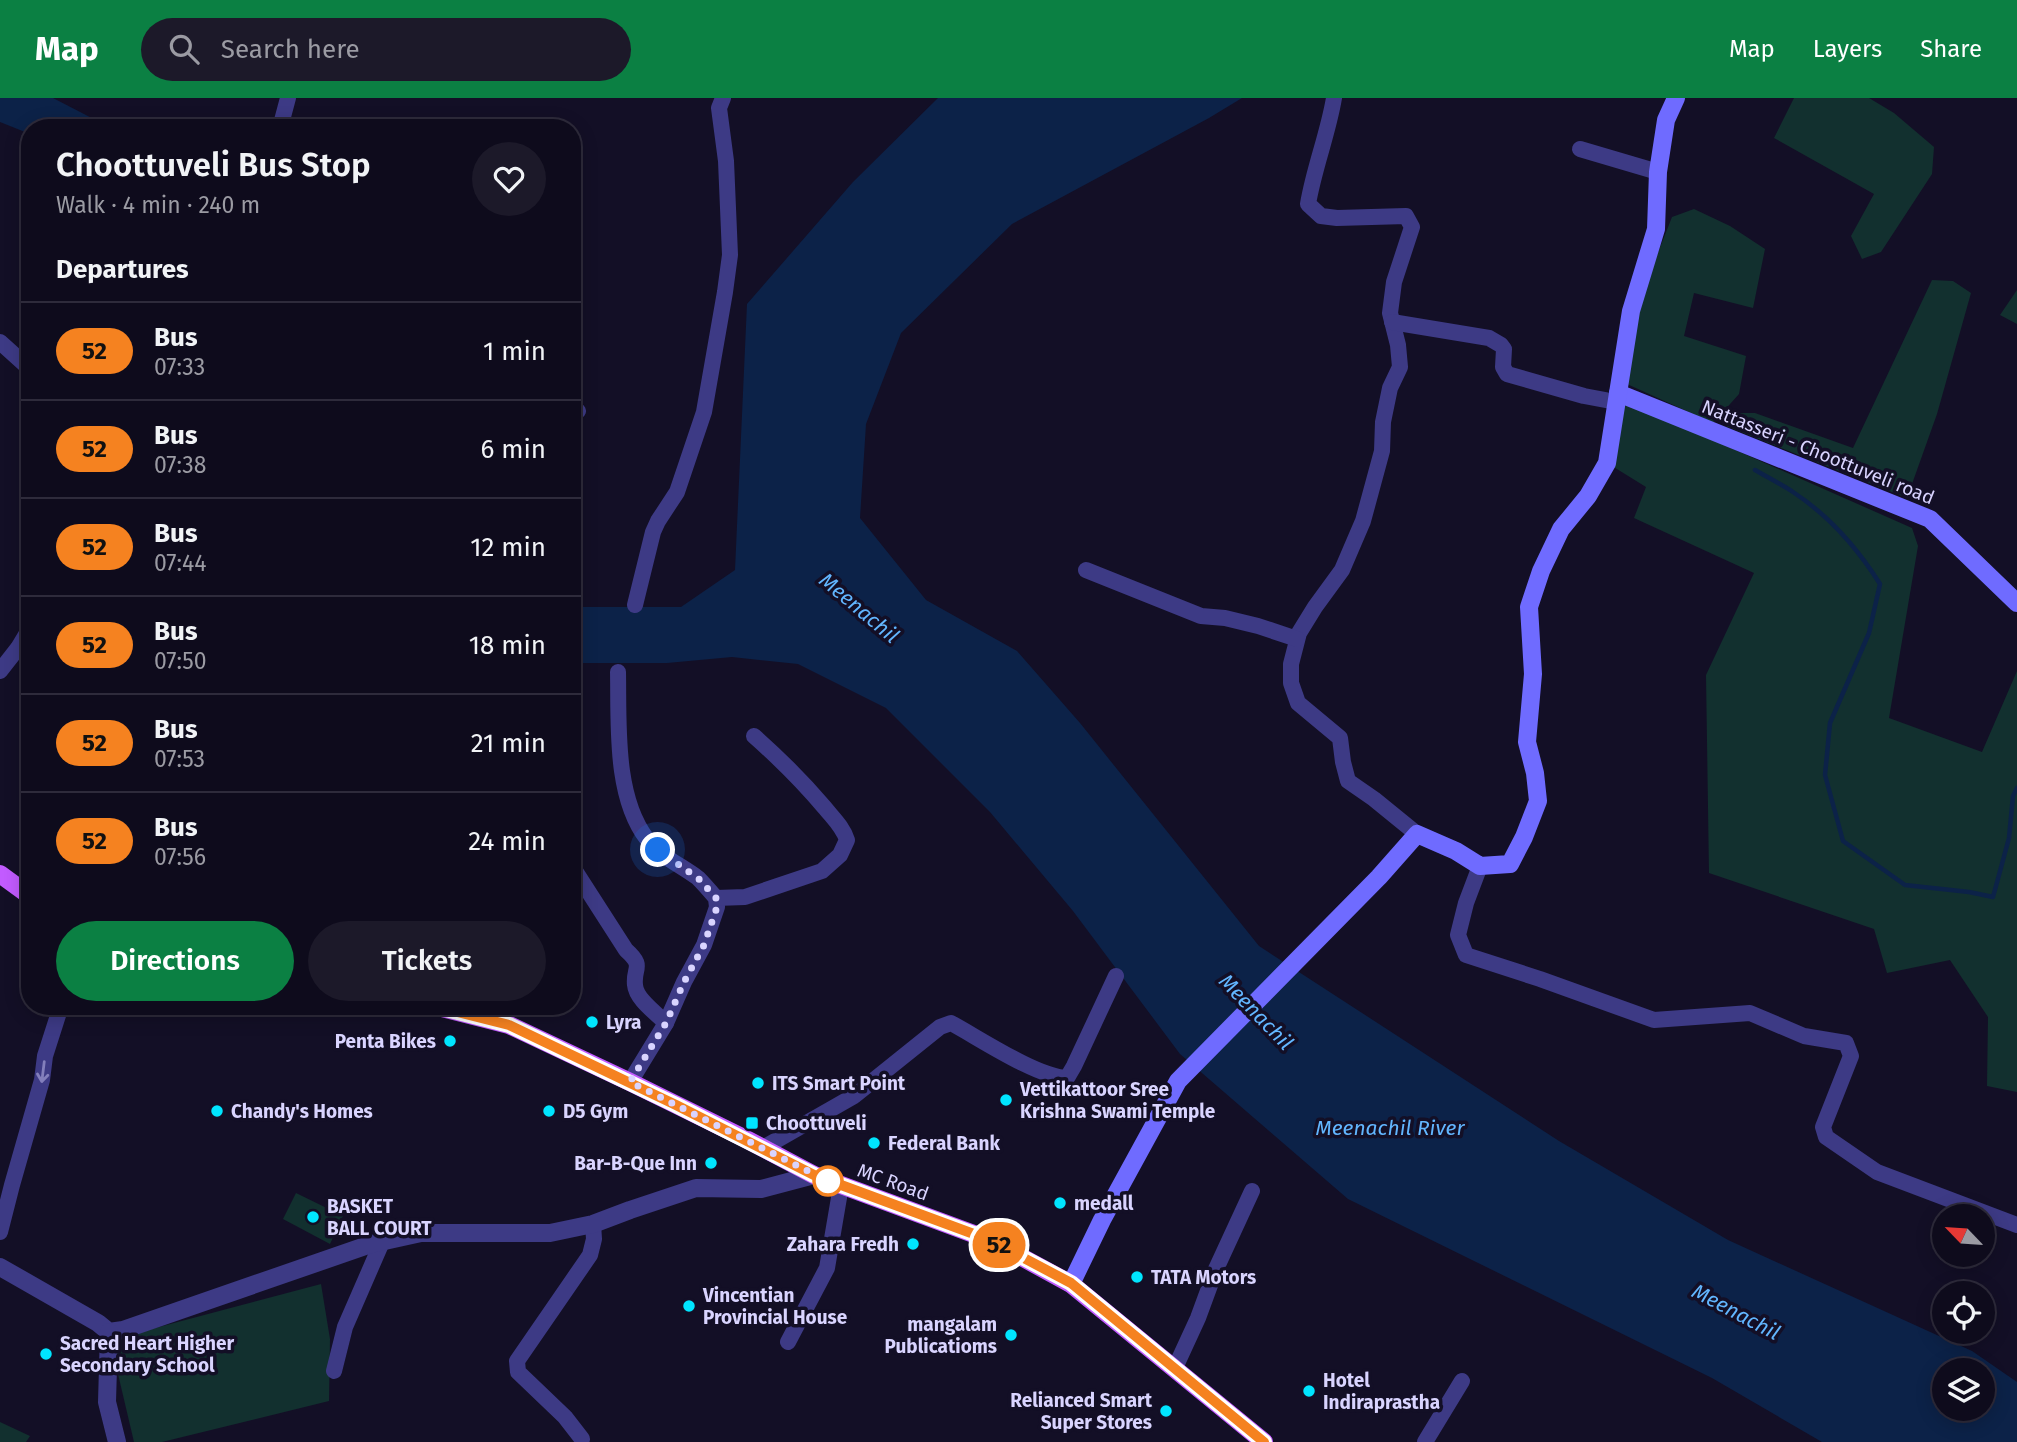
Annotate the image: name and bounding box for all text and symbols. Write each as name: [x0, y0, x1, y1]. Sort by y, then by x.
search box: [141, 18, 631, 81]
text: Map: [35, 29, 99, 69]
icon: search: [165, 30, 203, 68]
text: Search here: [221, 34, 360, 65]
text: Map: [1729, 35, 1775, 63]
text: Layers: [1813, 35, 1882, 63]
text: Share: [1920, 35, 1982, 63]
button: heart: [472, 142, 546, 216]
text: Choottuveli Bus Stop: [56, 145, 371, 185]
text: Walk · 4 min · 240 m: [56, 191, 260, 219]
text: Departures: [56, 254, 189, 285]
text: Bus: [154, 322, 197, 353]
text: 1 min: [483, 336, 546, 367]
text: 52: [82, 337, 107, 365]
text: 07:33: [154, 353, 205, 381]
street label: Nattasseri - Choottuveli road: [1698, 395, 1938, 509]
text: Bus: [154, 420, 197, 451]
text: 6 min: [480, 434, 546, 465]
text: 52: [82, 435, 107, 463]
text: 07:38: [154, 451, 206, 479]
text: Bus: [154, 518, 197, 549]
text: 12 min: [470, 532, 546, 563]
text: 52: [82, 533, 107, 561]
text: 07:44: [154, 549, 206, 577]
water label: Meenachil: [814, 567, 904, 649]
text: Bus: [154, 616, 197, 647]
text: 18 min: [469, 630, 546, 661]
text: 52: [82, 631, 107, 659]
text: 07:50: [154, 647, 207, 675]
text: Bus: [154, 714, 197, 745]
text: 21 min: [471, 728, 546, 759]
text: 52: [82, 729, 107, 757]
text: 07:53: [154, 745, 205, 773]
text: Bus: [154, 812, 197, 843]
text: 24 min: [468, 826, 546, 857]
text: 52: [82, 827, 107, 855]
your location: [640, 832, 675, 867]
text: 07:56: [154, 843, 206, 871]
button: Directions: [56, 921, 294, 1001]
button: Tickets: [308, 921, 546, 1001]
water label: Meenachil: [1213, 968, 1299, 1056]
place label: Lyra: [606, 1011, 642, 1034]
marker: Lyra: [584, 1014, 600, 1030]
place label: Penta Bikes: [335, 1030, 436, 1053]
marker: Penta Bikes: [442, 1033, 458, 1049]
one-way arrow: [36, 1060, 49, 1082]
place label: ITS Smart Point: [772, 1072, 906, 1095]
marker: ITS Smart Point: [750, 1075, 766, 1091]
place label: Vettikattoor Sree Krishna Swami Temple: [1019, 1078, 1215, 1123]
marker: Vettikattoor Sree Krishna Swami Temple: [998, 1092, 1014, 1108]
place label: Chandy's Homes: [231, 1100, 373, 1123]
place label: D5 Gym: [563, 1100, 628, 1123]
marker: Chandy's Homes: [209, 1103, 225, 1119]
marker: D5 Gym: [541, 1103, 557, 1119]
place label: Choottuveli: [766, 1112, 867, 1135]
marker: Choottuveli: [744, 1115, 760, 1131]
water label: Meenachil River: [1316, 1115, 1465, 1141]
place label: Federal Bank: [888, 1132, 1000, 1155]
marker: Federal Bank: [866, 1135, 882, 1151]
place label: Bar-B-Que Inn: [574, 1152, 697, 1175]
marker: Bar-B-Que Inn: [703, 1155, 719, 1171]
street label: MC Road: [854, 1159, 932, 1205]
unlabelled marker: [813, 1166, 843, 1196]
place label: medall: [1074, 1192, 1134, 1215]
place label: BASKET BALL COURT: [327, 1195, 432, 1240]
marker: medall: [1052, 1195, 1068, 1211]
north arrow: [1932, 1204, 1995, 1267]
map controls: [1932, 1204, 1995, 1421]
marker: BASKET BALL COURT: [305, 1209, 321, 1225]
line badge: 52: [968, 1222, 1030, 1268]
text: 52: [987, 1231, 1011, 1259]
place label: Zahara Fredh: [787, 1233, 899, 1256]
marker: Zahara Fredh: [905, 1236, 921, 1252]
place label: TATA Motors: [1151, 1266, 1256, 1289]
marker: TATA Motors: [1129, 1269, 1145, 1285]
water label: Meenachil: [1688, 1278, 1784, 1346]
button: locate: [1932, 1281, 1995, 1344]
place label: Vincentian Provincial House: [702, 1284, 847, 1329]
marker: Vincentian Provincial House: [681, 1298, 697, 1314]
place label: mangalam Publicatioms: [885, 1313, 997, 1358]
marker: mangalam Publicatioms: [1003, 1327, 1019, 1343]
place label: Sacred Heart Higher Secondary School: [60, 1332, 235, 1377]
marker: Sacred Heart Higher Secondary School: [38, 1346, 54, 1362]
button: layers: [1932, 1358, 1995, 1421]
place label: Hotel Indiraprastha: [1323, 1369, 1440, 1414]
marker: Hotel Indiraprastha: [1301, 1383, 1317, 1399]
place label: Relianced Smart Super Stores: [1010, 1389, 1153, 1434]
marker: Relianced Smart Super Stores: [1158, 1403, 1174, 1419]

